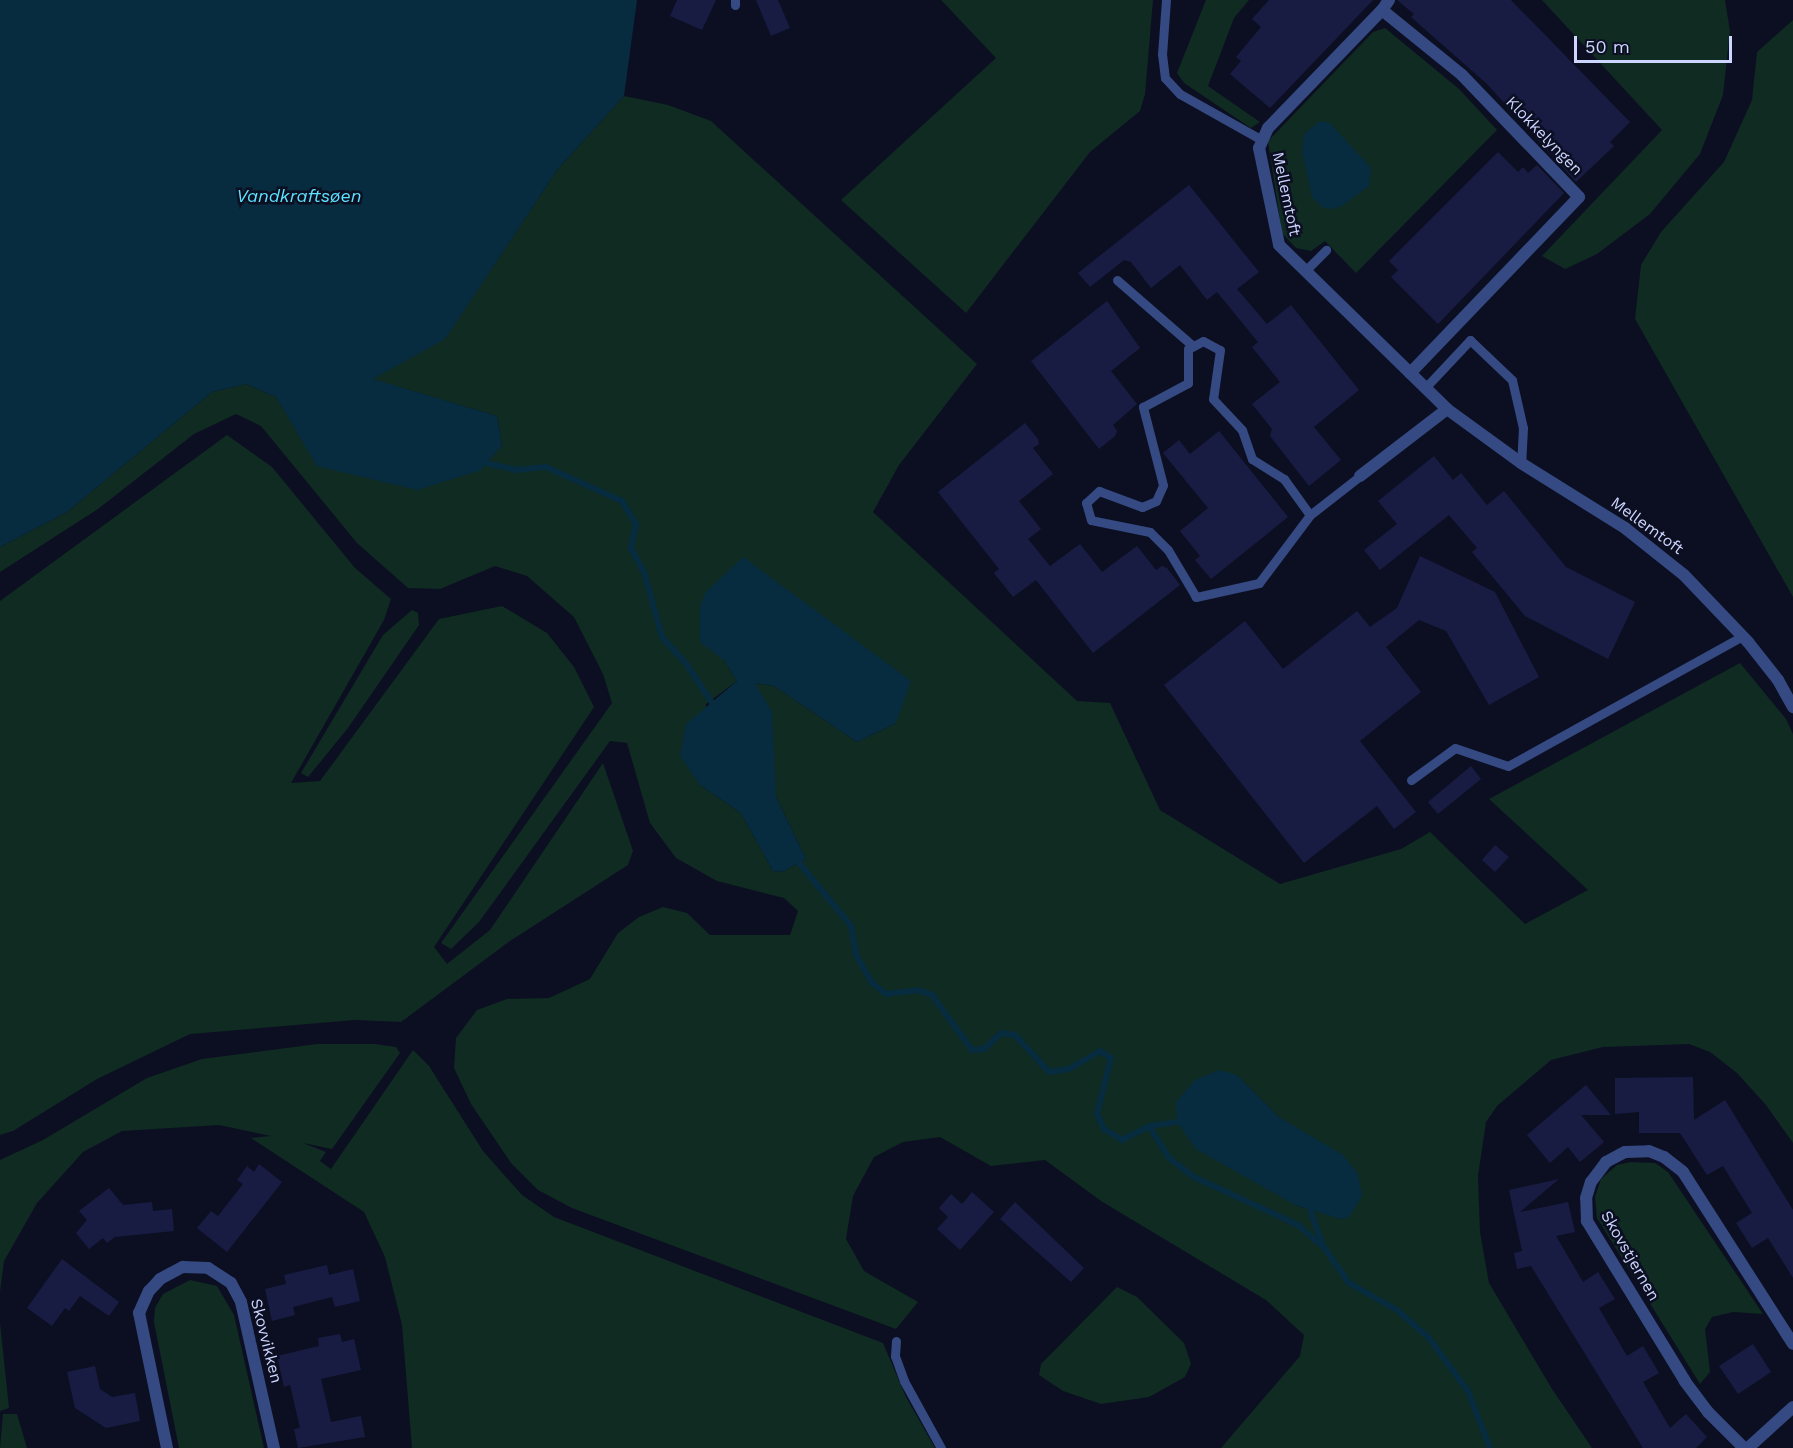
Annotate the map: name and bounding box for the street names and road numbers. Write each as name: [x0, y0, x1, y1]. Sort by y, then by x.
street label: Klokkelyngen: [1502, 93, 1586, 179]
street label: Mellemtoft: [1268, 150, 1304, 238]
street label: Mellemtoft: [1607, 493, 1687, 559]
street label: Skovstjernen: [1596, 1207, 1664, 1305]
street label: Skovvikken: [246, 1297, 286, 1385]

